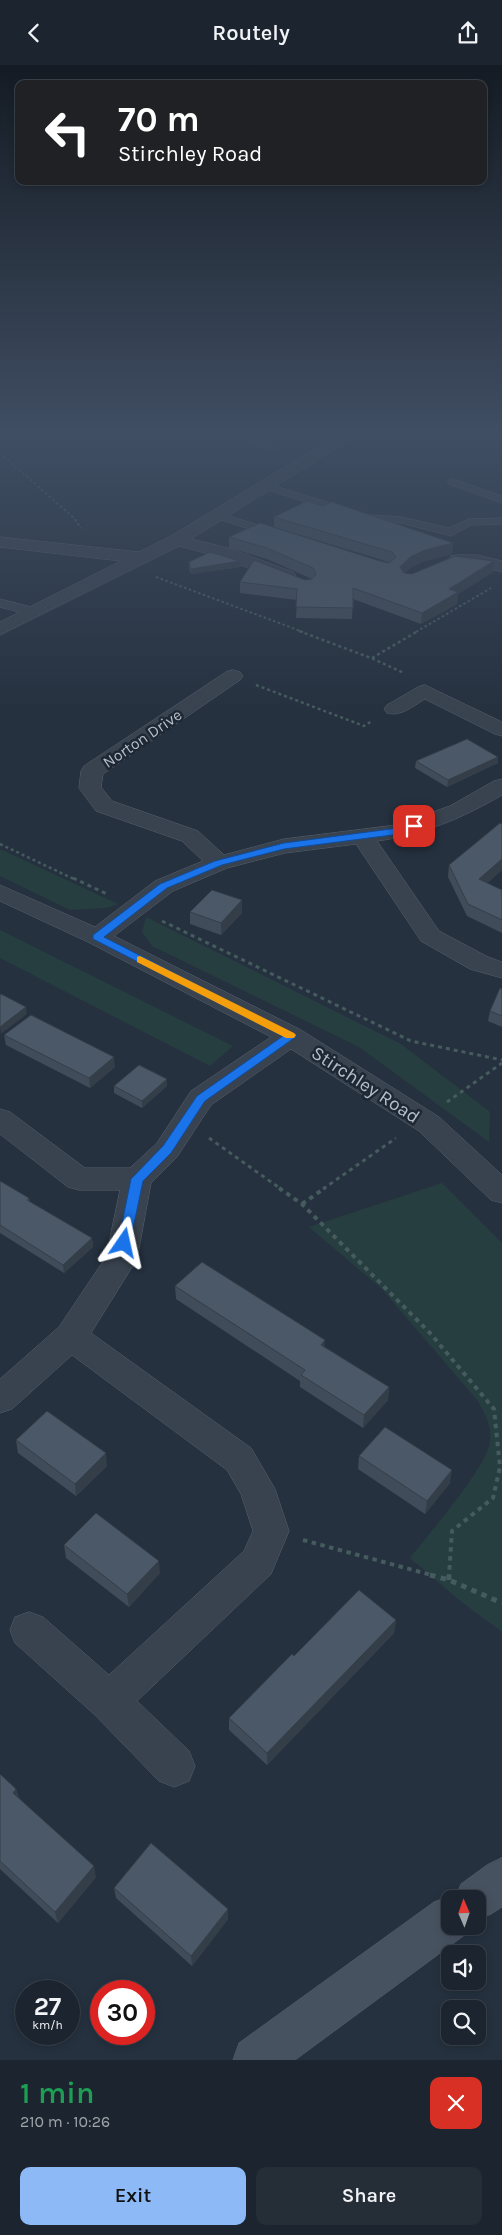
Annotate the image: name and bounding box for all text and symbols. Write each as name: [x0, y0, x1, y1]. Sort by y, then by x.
icon: back: [20, 19, 48, 47]
icon: share: [454, 19, 482, 47]
text: Routely: [212, 20, 290, 46]
text: 70 m: [118, 99, 200, 140]
icon: left: [35, 100, 100, 165]
text: Stirchley Road: [118, 141, 262, 167]
street label: Norton Drive: [99, 705, 185, 772]
pin: [393, 805, 435, 847]
icon: arrive: [400, 812, 428, 840]
street label: Stirchley Road: [307, 1042, 424, 1128]
position arrow: [97, 1216, 149, 1268]
north arrow: [441, 1890, 486, 1935]
map controls: [441, 1890, 486, 2045]
button: sound: [441, 1945, 486, 1990]
speed limit sign: 30: [90, 1980, 155, 2045]
text: 27: [34, 1992, 61, 2021]
button: search: [441, 2000, 486, 2045]
text: km/h: [32, 2018, 63, 2032]
text: 1 min: [20, 2075, 94, 2111]
button: close: [430, 2077, 482, 2129]
text: 210 m · 10:26: [20, 2112, 110, 2131]
button: Exit: [20, 2167, 246, 2225]
button: Share: [256, 2167, 482, 2225]

